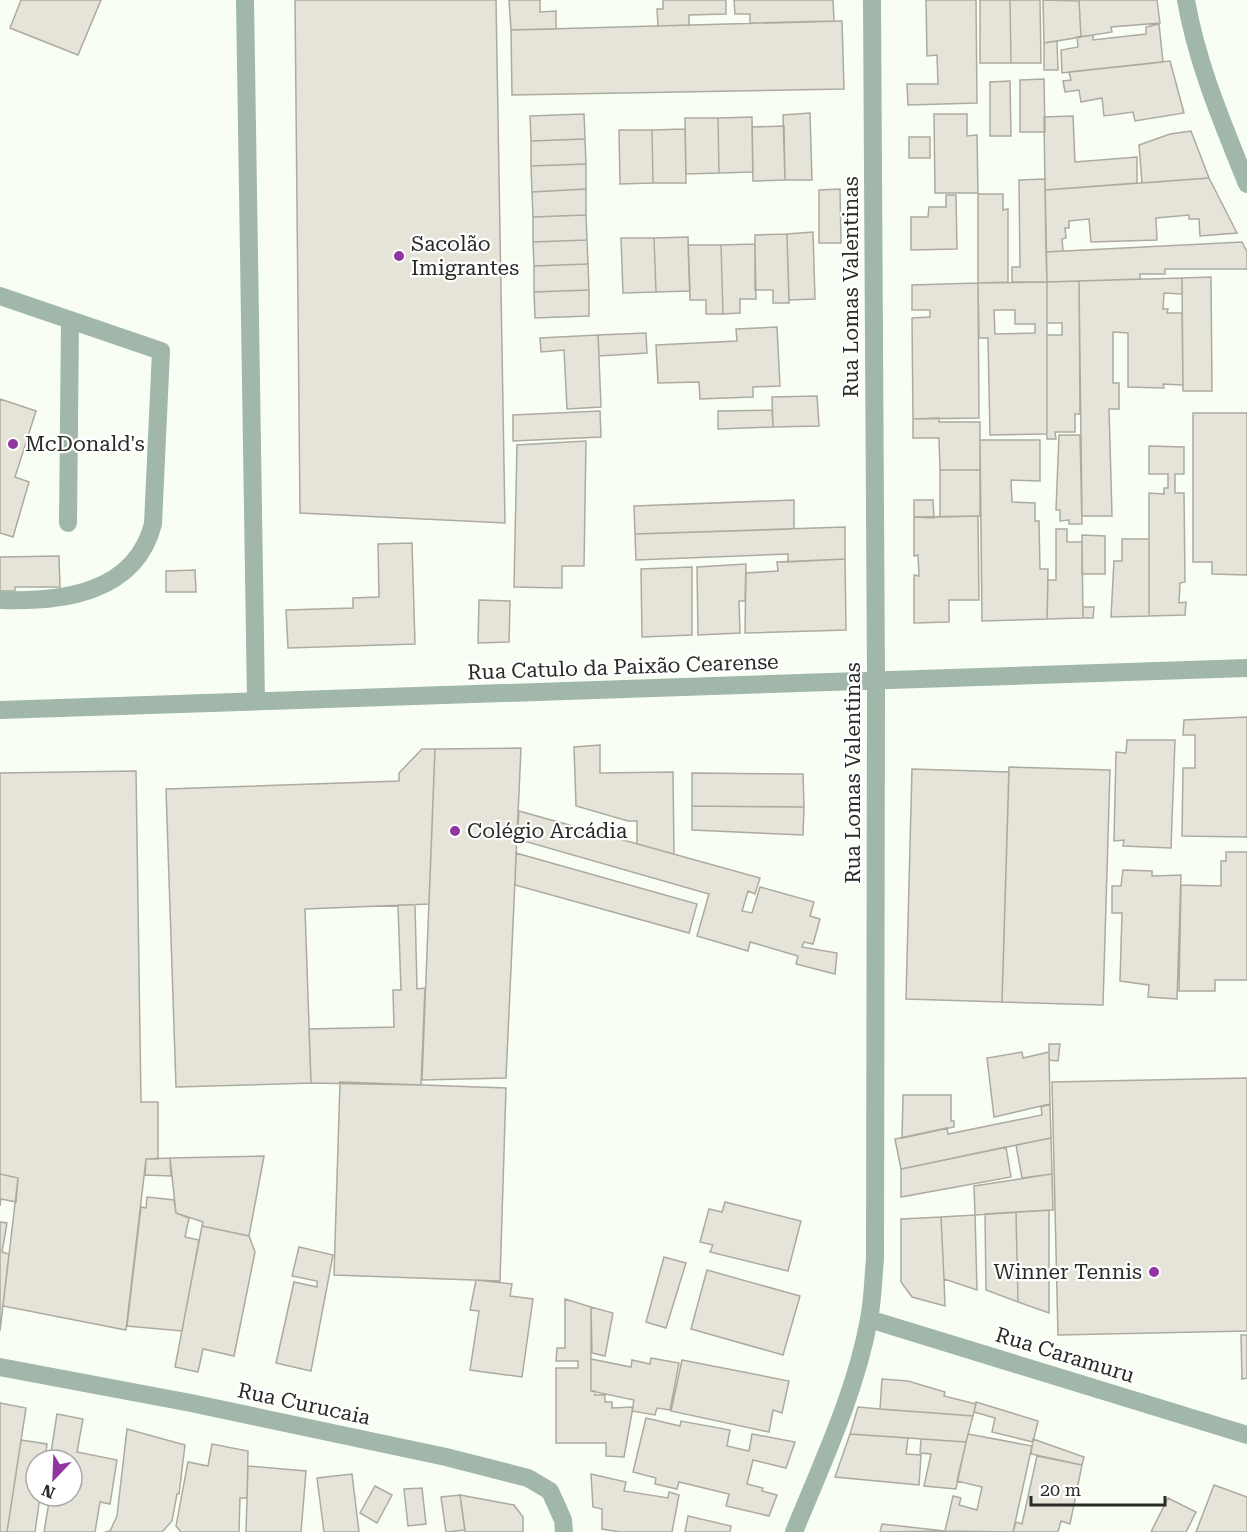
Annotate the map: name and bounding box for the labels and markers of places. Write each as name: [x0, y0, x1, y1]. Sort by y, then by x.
place label: Sacolão Imigrantes: [411, 232, 519, 280]
marker: Sacolão Imigrantes: [392, 249, 406, 263]
place label: McDonald's: [25, 432, 145, 456]
marker: McDonald's: [6, 437, 20, 451]
place label: Colégio Arcádia: [467, 819, 628, 843]
marker: Colégio Arcádia: [448, 824, 462, 838]
place label: Winner Tennis: [993, 1260, 1142, 1284]
marker: Winner Tennis: [1147, 1265, 1161, 1279]

